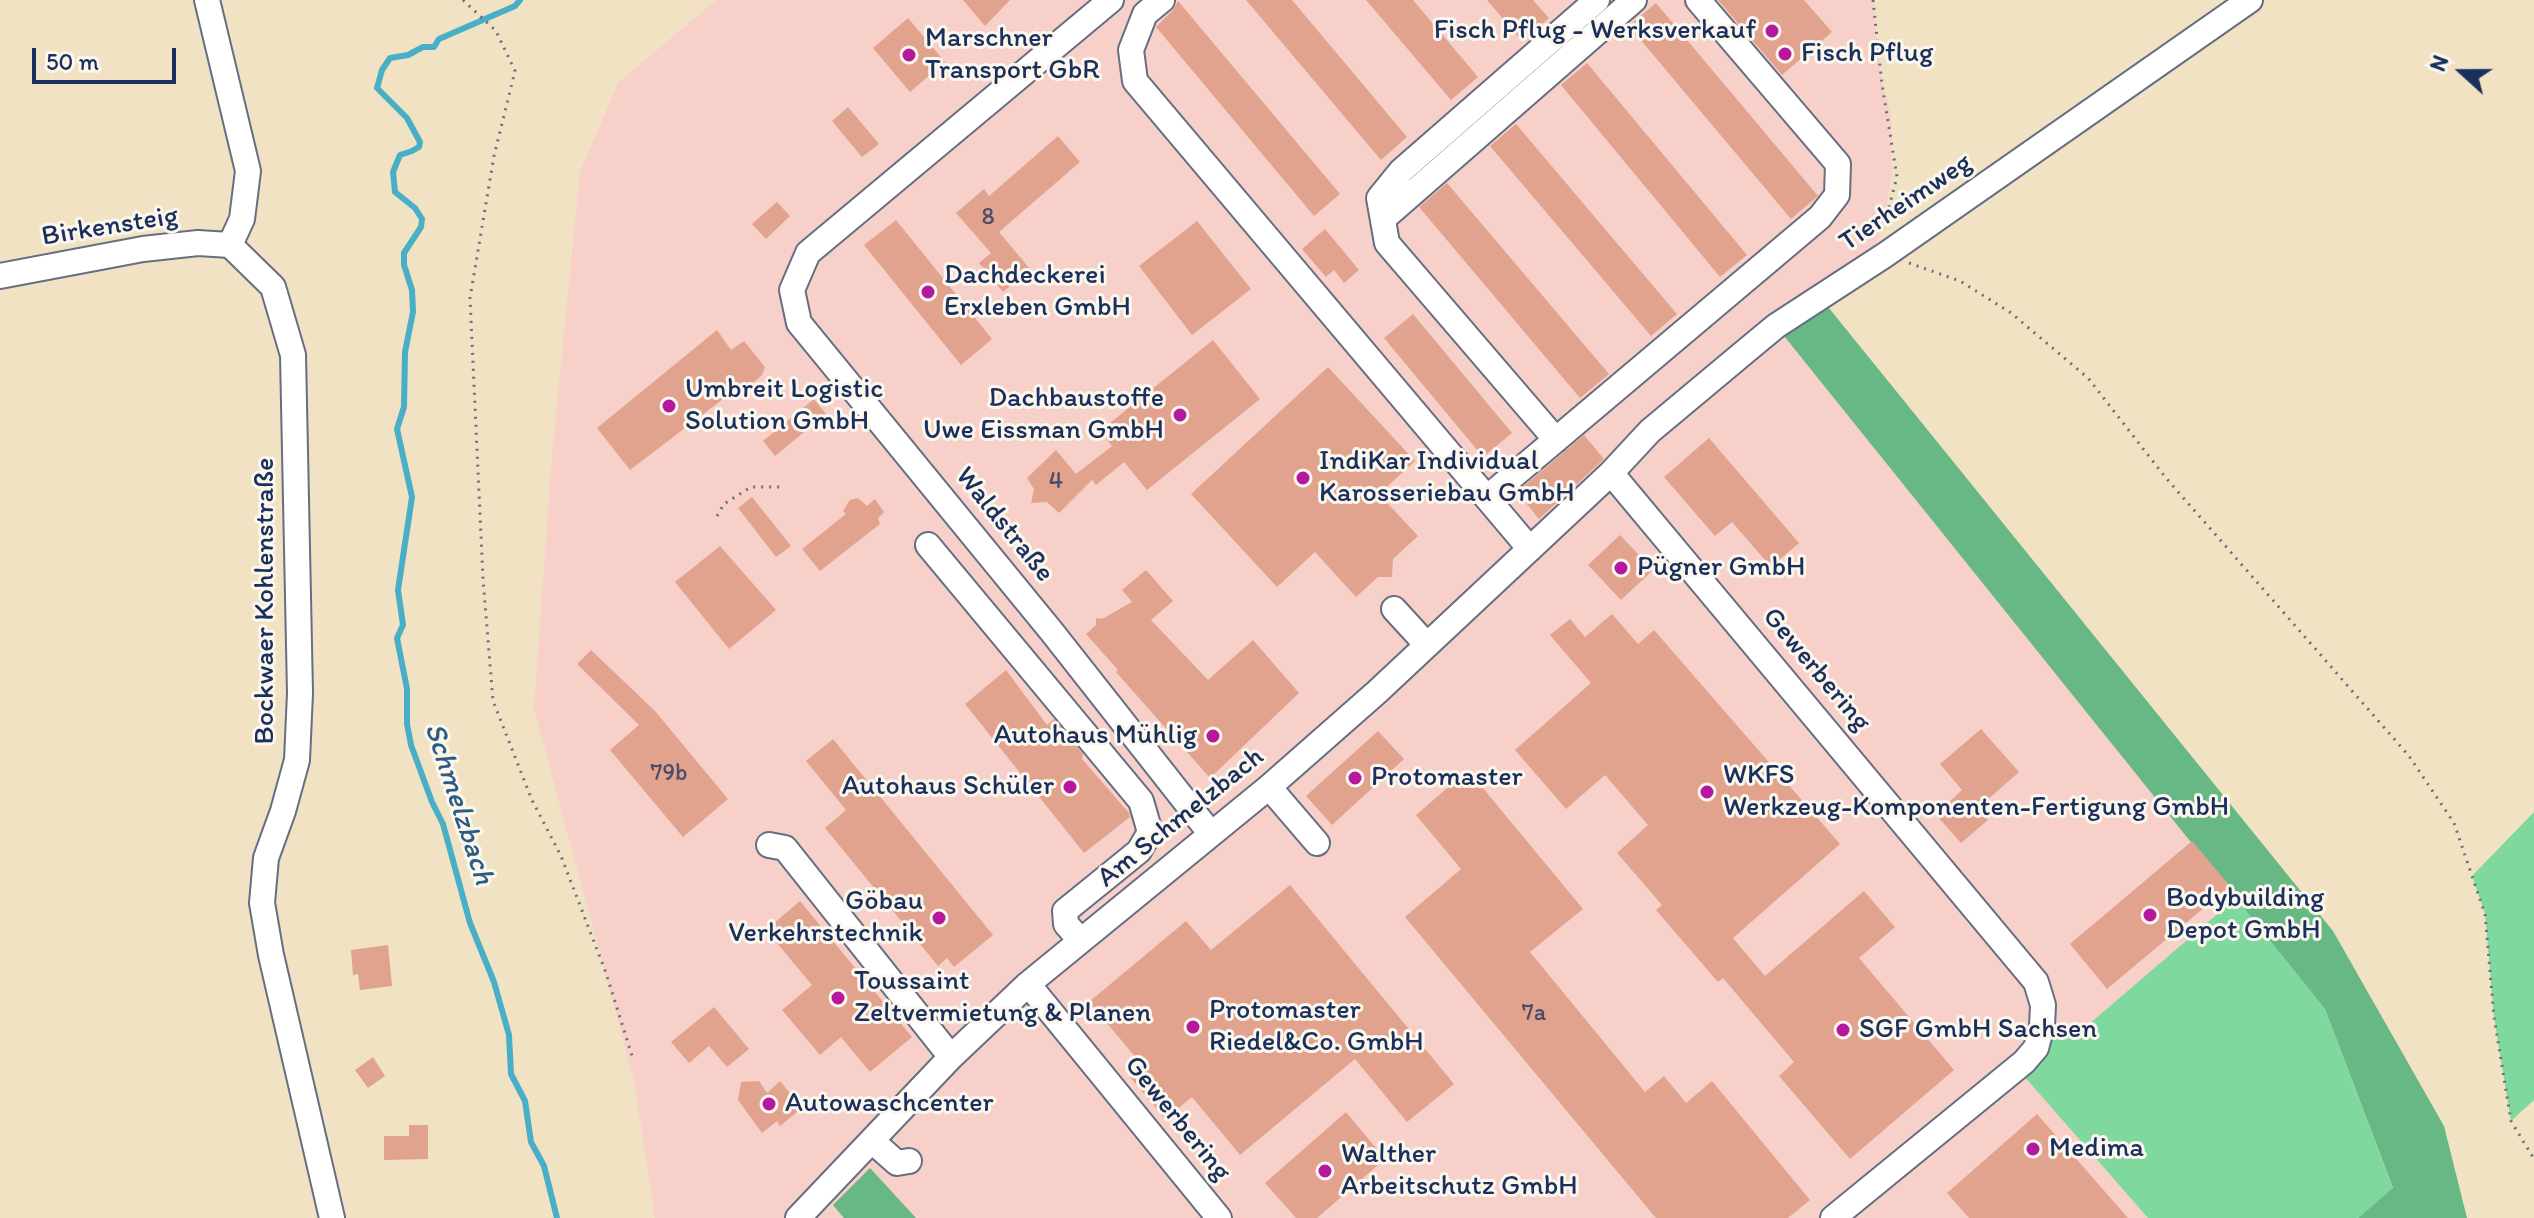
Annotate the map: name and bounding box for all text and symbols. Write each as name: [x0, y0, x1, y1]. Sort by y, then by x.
place label: Fisch Pflug - Werksverkauf: [1434, 14, 1756, 48]
place label: Marschner Transport GbR: [925, 22, 1100, 88]
marker: Fisch Pflug - Werksverkauf: [1763, 22, 1781, 40]
scale bar: [36, 32, 180, 82]
north arrow: [2422, 32, 2502, 112]
place label: Fisch Pflug: [1801, 37, 1933, 71]
marker: Fisch Pflug: [1776, 45, 1794, 63]
marker: Marschner Transport GbR: [900, 46, 918, 64]
text: 50 m: [46, 47, 99, 76]
text: N: [2424, 51, 2454, 75]
street label: Tierheimweg: [1833, 146, 1979, 260]
street label: Birkensteig: [39, 200, 181, 254]
house number: 8: [981, 204, 995, 232]
place label: Dachdeckerei Erxleben GmbH: [944, 259, 1131, 325]
marker: Dachdeckerei Erxleben GmbH: [919, 283, 937, 301]
place label: Umbreit Logistic Solution GmbH: [685, 373, 883, 439]
place label: Dachbaustoffe Uwe Eissman GmbH: [923, 382, 1164, 448]
marker: Umbreit Logistic Solution GmbH: [660, 397, 678, 415]
marker: Dachbaustoffe Uwe Eissman GmbH: [1171, 406, 1189, 424]
place label: IndiKar Individual Karosseriebau GmbH: [1319, 445, 1575, 511]
street label: Bockwaer Kohlenstraße: [249, 458, 283, 744]
street label: Waldstraße: [947, 461, 1061, 589]
house number: 4: [1049, 468, 1063, 496]
marker: IndiKar Individual Karosseriebau GmbH: [1294, 469, 1312, 487]
place label: Pügner GmbH: [1637, 551, 1805, 585]
marker: Pügner GmbH: [1612, 559, 1630, 577]
street label: Gewerbering: [1754, 601, 1878, 739]
water label: Schmelzbach: [415, 719, 501, 889]
place label: Autohaus Mühlig: [994, 719, 1197, 753]
marker: Autohaus Mühlig: [1204, 727, 1222, 745]
street label: Am Schmelzbach: [1091, 741, 1271, 895]
place label: WKFS Werkzeug-Komponenten-Fertigung GmbH: [1723, 759, 2229, 825]
house number: 79b: [651, 760, 687, 788]
place label: Protomaster: [1371, 761, 1523, 795]
marker: Protomaster: [1346, 769, 1364, 787]
place label: Autohaus Schüler: [842, 770, 1054, 804]
marker: Autohaus Schüler: [1061, 778, 1079, 796]
marker: WKFS Werkzeug-Komponenten-Fertigung GmbH: [1698, 783, 1716, 801]
place label: Bodybuilding Depot GmbH: [2166, 882, 2324, 948]
place label: Göbau Verkehrstechnik: [728, 885, 923, 951]
marker: Bodybuilding Depot GmbH: [2141, 906, 2159, 924]
marker: Göbau Verkehrstechnik: [930, 909, 948, 927]
place label: Toussaint Zeltvermietung & Planen: [854, 965, 1151, 1031]
marker: Toussaint Zeltvermietung & Planen: [829, 989, 847, 1007]
place label: Protomaster Riedel&Co. GmbH: [1209, 994, 1424, 1060]
house number: 7a: [1522, 1000, 1546, 1028]
place label: SGF GmbH Sachsen: [1859, 1013, 2097, 1047]
marker: Protomaster Riedel&Co. GmbH: [1184, 1018, 1202, 1036]
marker: SGF GmbH Sachsen: [1834, 1021, 1852, 1039]
street label: Gewerbering: [1116, 1050, 1238, 1188]
place label: Autowaschcenter: [785, 1087, 994, 1121]
marker: Autowaschcenter: [760, 1095, 778, 1113]
place label: Medima: [2049, 1132, 2144, 1166]
place label: Walther Arbeitschutz GmbH: [1341, 1138, 1578, 1204]
marker: Medima: [2024, 1140, 2042, 1158]
marker: Walther Arbeitschutz GmbH: [1316, 1162, 1334, 1180]

